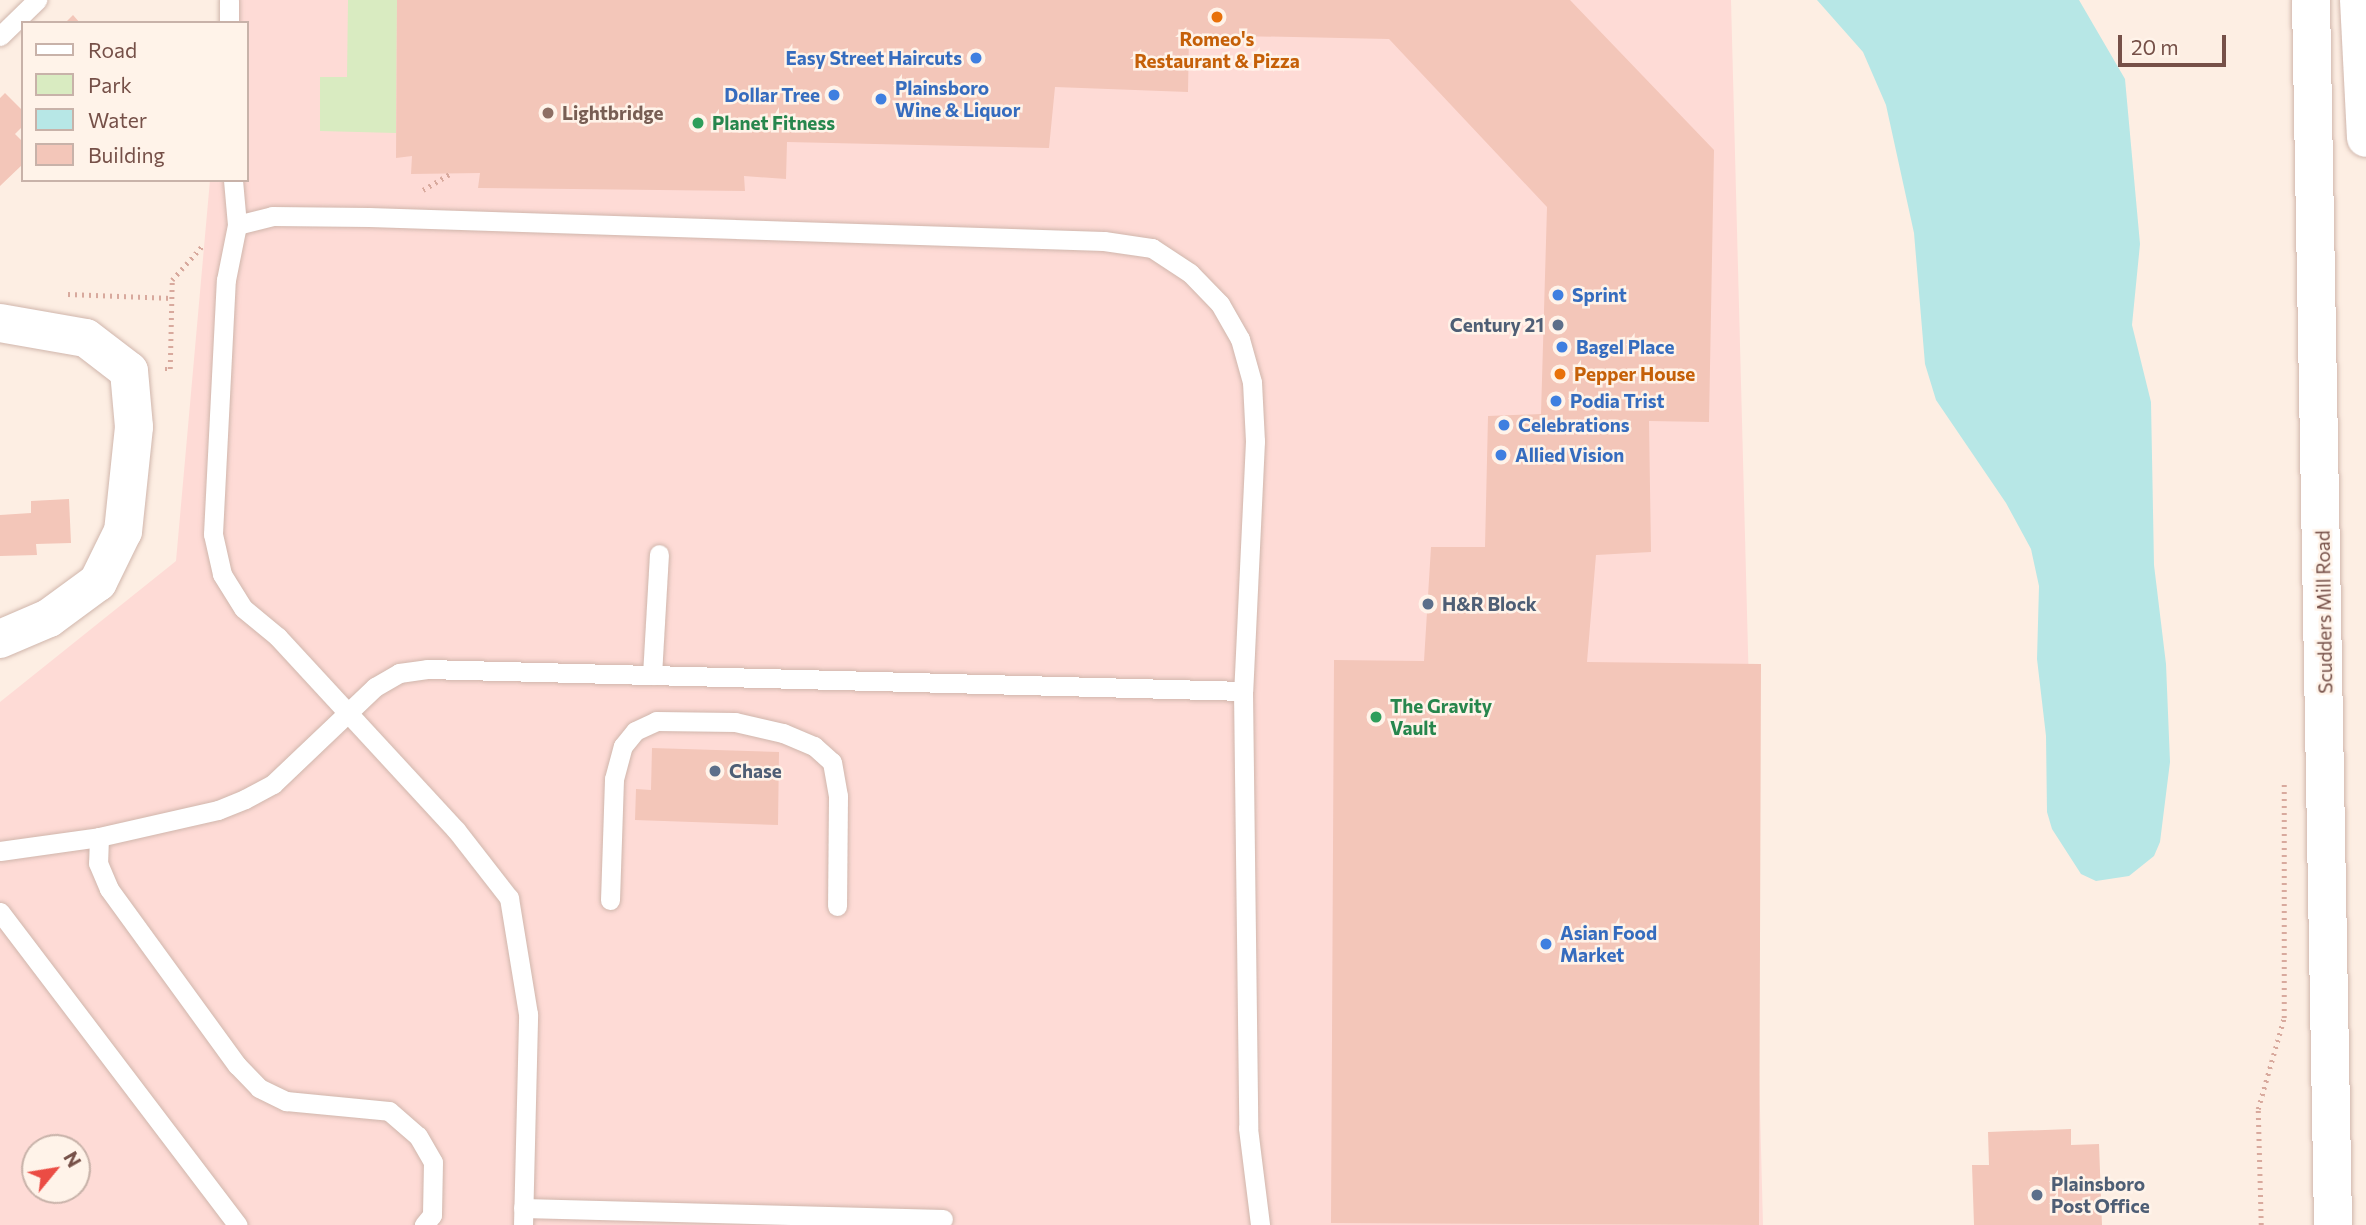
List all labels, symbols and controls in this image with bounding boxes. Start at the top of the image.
marker: Romeo's Restaurant & Pizza [1209,9,1225,25]
legend [21,21,248,182]
scale bar [2121,21,2230,65]
place label: Romeo's Restaurant & Pizza [1134,28,1300,72]
text: 20 m [2131,34,2179,59]
text: Road [88,37,137,62]
place label: Easy Street Haircuts [785,47,962,69]
marker: Easy Street Haircuts [968,50,984,66]
text: Park [88,72,132,97]
place label: Plainsboro Wine & Liquor [895,77,1020,121]
place label: Dollar Tree [724,84,820,106]
marker: Dollar Tree [826,87,842,103]
marker: Plainsboro Wine & Liquor [873,91,889,107]
place label: Lightbridge [562,102,664,124]
marker: Lightbridge [540,105,556,121]
text: Water [88,107,147,132]
place label: Planet Fitness [712,112,835,134]
marker: Planet Fitness [690,115,706,131]
text: Building [88,142,165,167]
place label: Sprint [1572,284,1627,306]
marker: Sprint [1550,287,1566,303]
place label: Century 21 [1450,314,1544,336]
marker: Century 21 [1550,317,1566,333]
place label: Bagel Place [1576,336,1674,358]
marker: Bagel Place [1554,339,1570,355]
place label: Pepper House [1574,363,1695,385]
marker: Pepper House [1552,366,1568,382]
place label: Podia Trist [1570,390,1664,412]
marker: Podia Trist [1548,393,1564,409]
place label: Celebrations [1518,414,1630,436]
marker: Celebrations [1496,417,1512,433]
place label: Allied Vision [1515,444,1624,466]
marker: Allied Vision [1493,447,1509,463]
street label: Scudders Mill Road [2311,530,2337,694]
place label: H&R Block [1442,593,1537,615]
marker: H&R Block [1420,596,1436,612]
place label: The Gravity Vault [1390,695,1492,739]
marker: The Gravity Vault [1368,709,1384,725]
place label: Chase [729,760,782,782]
marker: Chase [707,763,723,779]
place label: Asian Food Market [1560,922,1657,966]
marker: Asian Food Market [1538,936,1554,952]
north arrow [21,1134,91,1204]
text: N [59,1147,86,1171]
place label: Plainsboro Post Office [2051,1173,2150,1217]
marker: Plainsboro Post Office [2029,1187,2045,1203]

